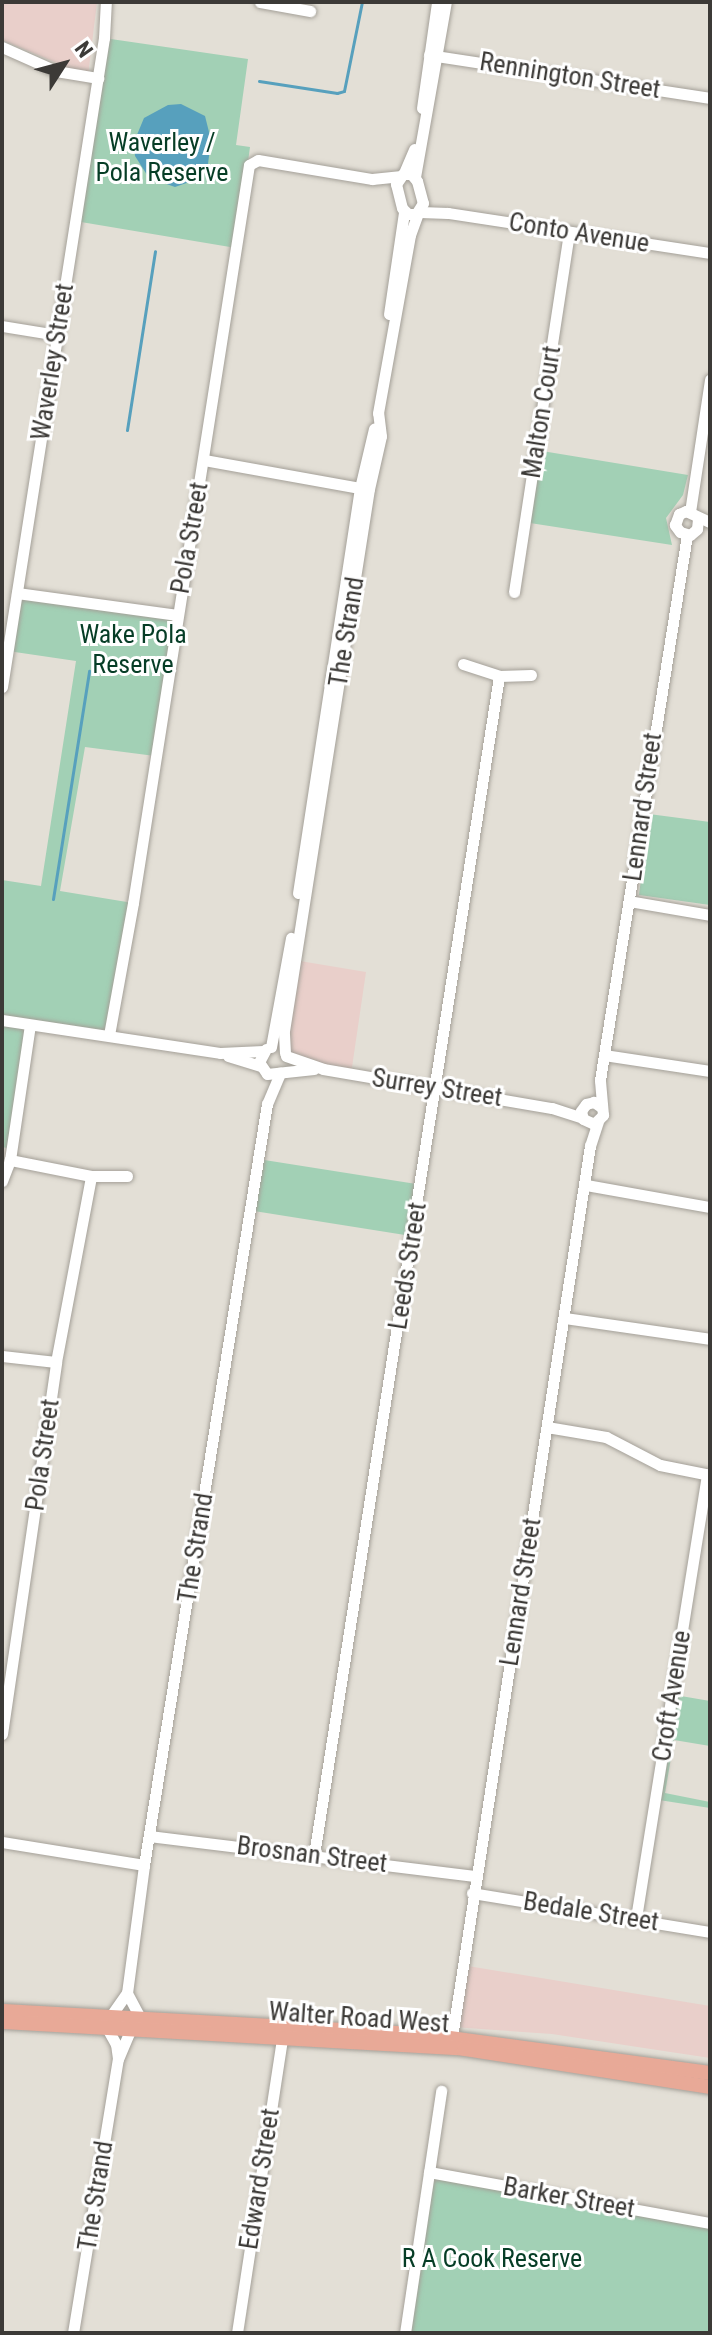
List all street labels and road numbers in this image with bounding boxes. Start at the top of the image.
street label: Rennington Street [477,46,663,106]
street label: Conto Avenue [507,207,651,259]
street label: Waverley Street [25,281,81,443]
street label: Malton Court [516,344,568,480]
street label: Pola Street [165,480,215,596]
street label: The Strand [323,575,371,689]
street label: Lennard Street [617,731,669,883]
street label: Surrey Street [370,1062,504,1114]
street label: Leeds Street [383,1200,433,1332]
street label: Pola Street [20,1397,66,1513]
street label: The Strand [172,1491,220,1605]
street label: Lennard Street [494,1516,548,1668]
street label: Croft Avenue [646,1628,698,1764]
street label: Brosnan Street [235,1830,389,1880]
street label: Bedale Street [521,1886,661,1938]
street label: Walter Road West [268,1996,450,2040]
street label: Edward Street [233,2106,287,2252]
street label: The Strand [72,2139,120,2253]
street label: Barker Street [501,2171,637,2225]

